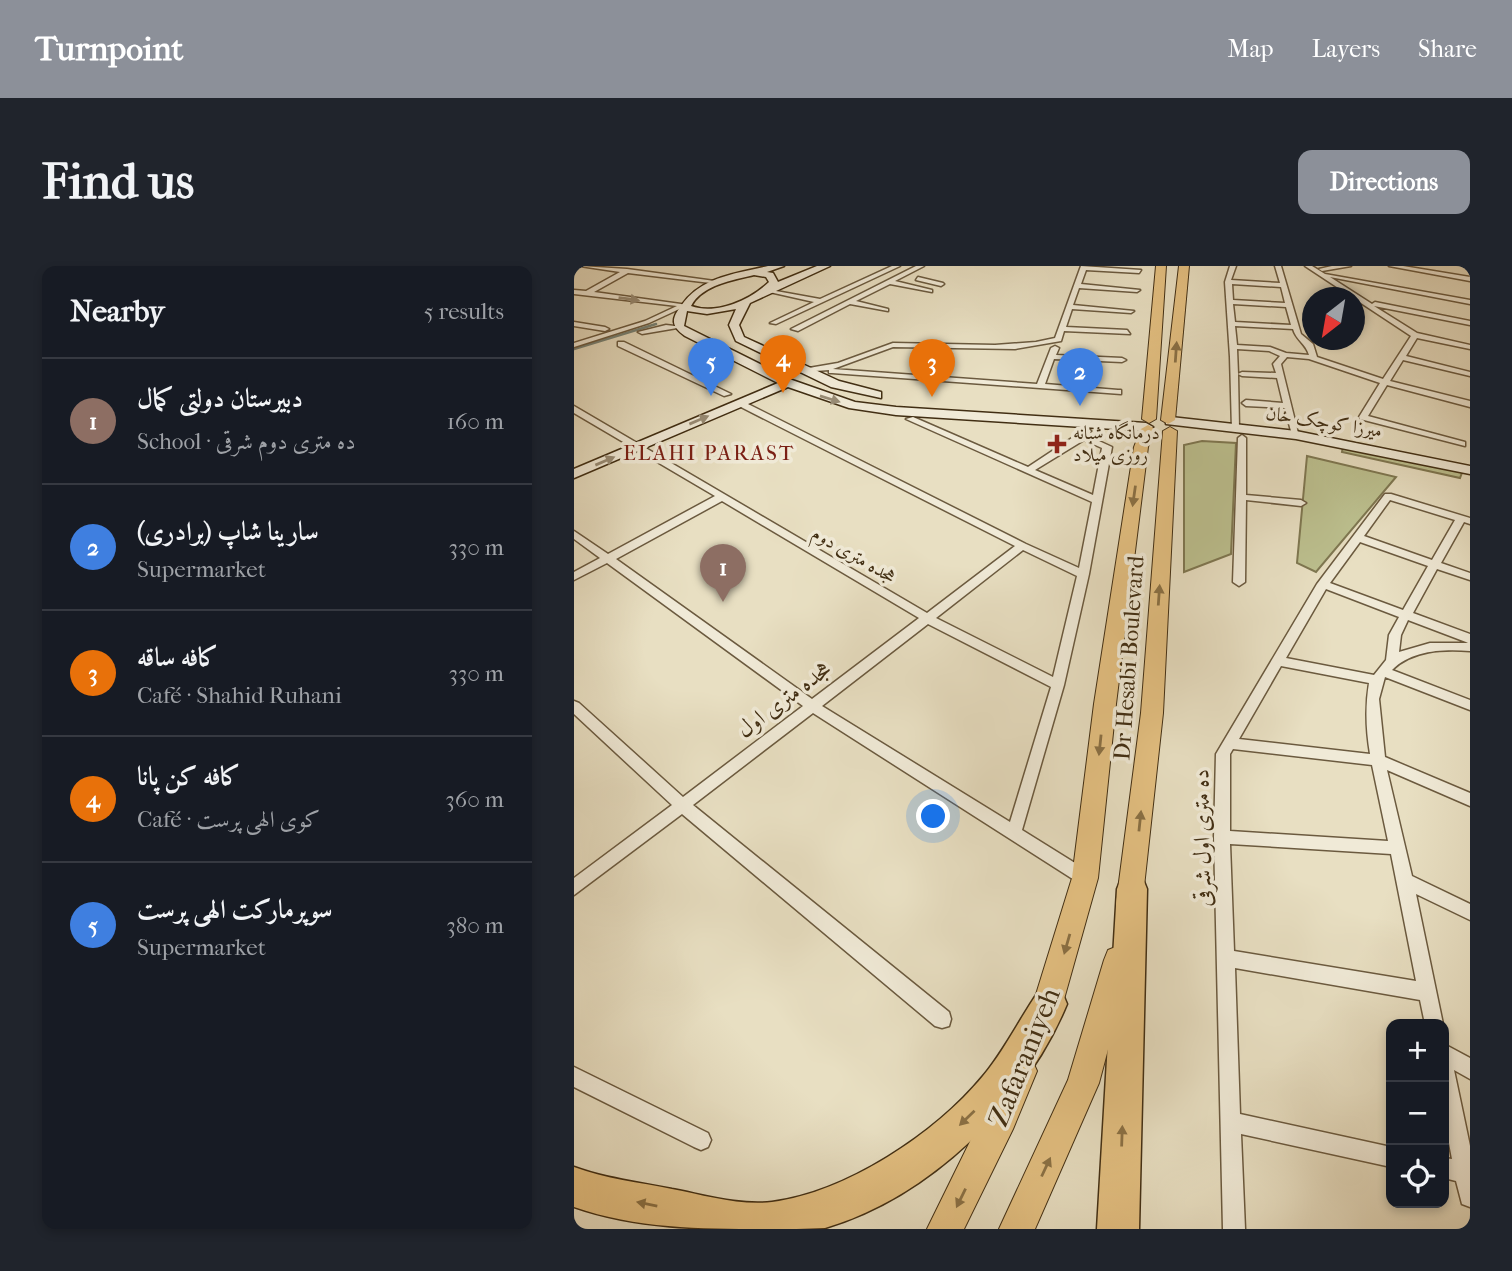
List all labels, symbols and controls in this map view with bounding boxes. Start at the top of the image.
text: Turnpoint [35,30,183,69]
text: Map [1228,35,1274,63]
text: Layers [1312,35,1380,63]
text: Share [1418,35,1477,63]
button: Directions [1298,150,1470,214]
text: Find us [42,153,194,211]
north arrow [1302,287,1365,350]
text: Nearby [70,294,165,329]
one-way arrow [618,294,640,305]
text: 5 results [424,298,504,325]
pin: 4 [760,335,806,393]
pin: 5 [688,338,734,396]
pin: 3 [909,339,955,397]
one-way arrow [1171,341,1182,363]
pin: 2 [1057,348,1103,406]
text: دبیرستان دولتی کمال [137,383,303,414]
one-way arrow [820,394,841,404]
street label: میرزا کوچک خان [1264,402,1384,443]
text: 1 [89,408,97,435]
text: 160 m [447,408,504,435]
one-way arrow [689,415,710,426]
place label: درمانگاه شبانه روزی میلاد [1073,420,1160,466]
text: School · ده متری دوم شرقی [137,428,356,455]
marker: درمانگاه شبانه روزی میلاد [1047,434,1067,454]
district label: ELAHI PARAST [623,441,795,465]
one-way arrow [595,455,616,466]
one-way arrow [1129,485,1140,507]
text: سارینا شاپ (برادری) [137,516,319,547]
street label: هجده متری دوم [806,522,900,592]
text: 2 [87,534,99,561]
text: 330 m [448,534,504,561]
pin: 1 [700,544,746,602]
street label: Dr Hesabi Boulevard [1108,554,1150,761]
text: Supermarket [137,556,266,583]
one-way arrow [1154,583,1165,605]
text: کافه ساقه [137,642,218,673]
street label: هجده متری اول [731,655,837,743]
text: 3 [88,660,98,687]
text: 330 m [448,660,504,687]
text: Café · Shahid Ruhani [137,682,342,709]
one-way arrow [1094,734,1105,756]
text: کافه کن پانا [137,761,241,792]
street label: ده متری اول شرقی [1187,769,1219,907]
text: 4 [86,786,100,813]
text: 360 m [445,786,504,813]
your location [916,799,950,833]
text: Café · کوی الهی پرست [137,806,320,833]
one-way arrow [1134,810,1145,832]
text: سوپرمارکت الهی پرست [137,894,333,925]
text: 5 [88,912,98,939]
text: 380 m [446,912,504,939]
text: Supermarket [137,934,266,961]
one-way arrow [1062,934,1072,955]
street label: Zafaraniyeh [981,983,1067,1131]
map controls [1386,1019,1449,1208]
button: + [1386,1019,1449,1082]
button: − [1386,1082,1449,1145]
one-way arrow [959,1109,976,1125]
one-way arrow [1117,1125,1128,1147]
button: locate [1386,1145,1449,1208]
one-way arrow [1040,1157,1052,1177]
one-way arrow [955,1188,967,1208]
one-way arrow [636,1198,658,1209]

